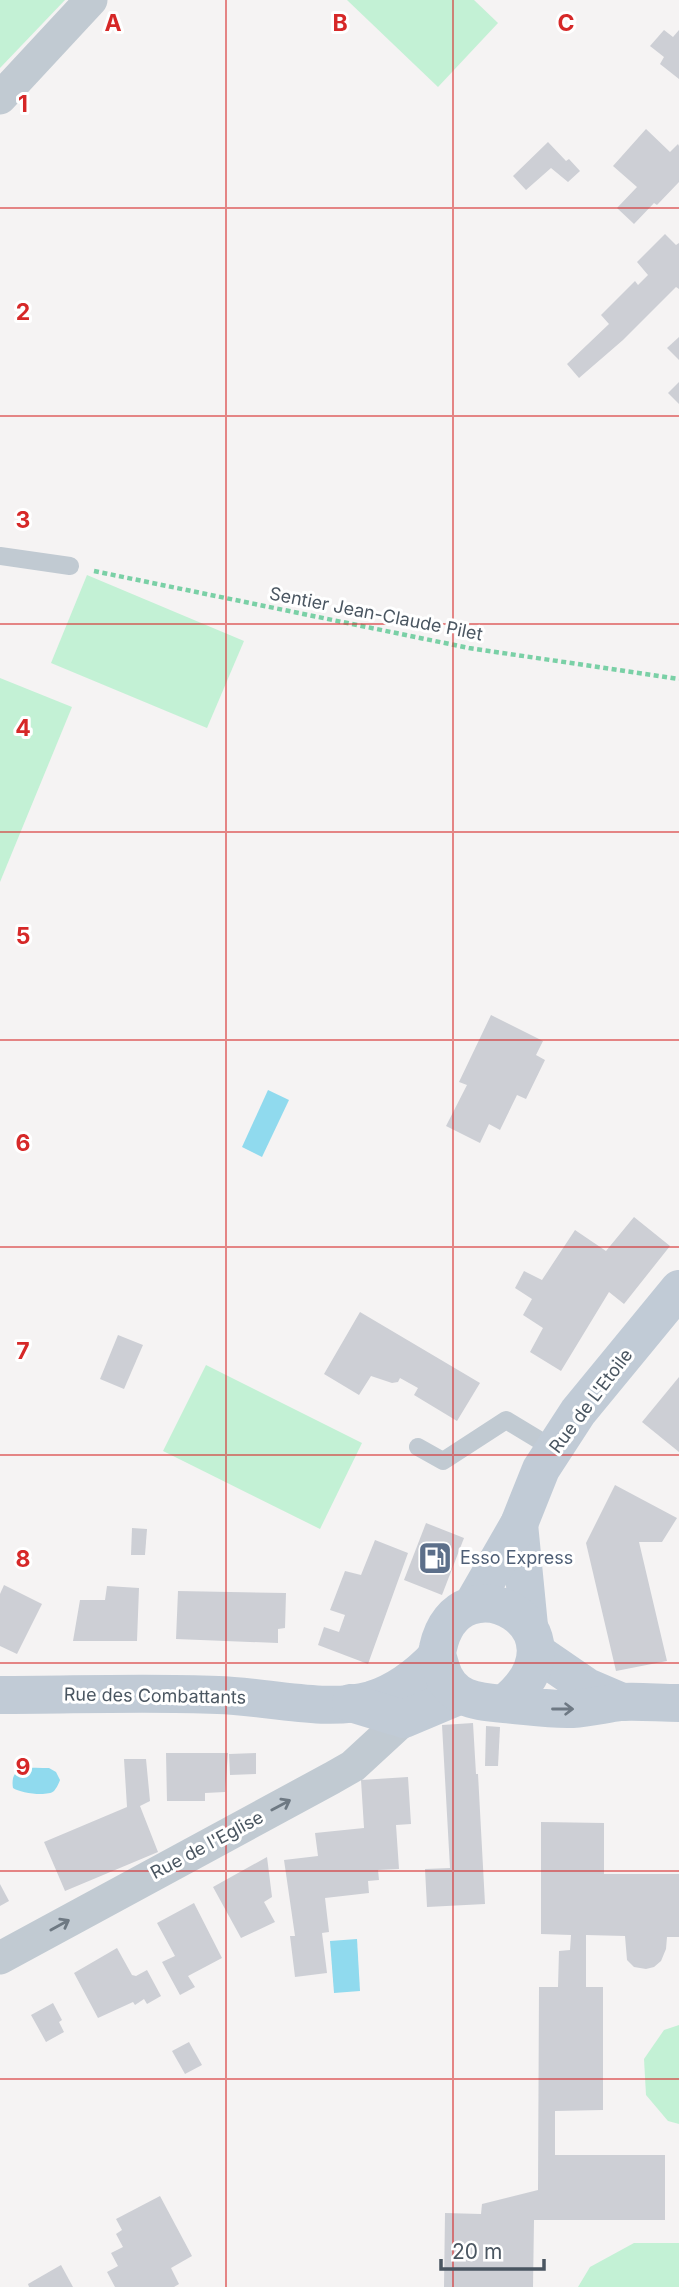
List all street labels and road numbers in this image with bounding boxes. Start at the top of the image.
street label: Sentier Jean-Claude Pilet [268,583,485,645]
street label: Rue de L'Etoile [545,1345,637,1457]
street label: Rue des Combattants [64,1683,246,1708]
street label: Rue de l'Eglise [147,1806,267,1883]

